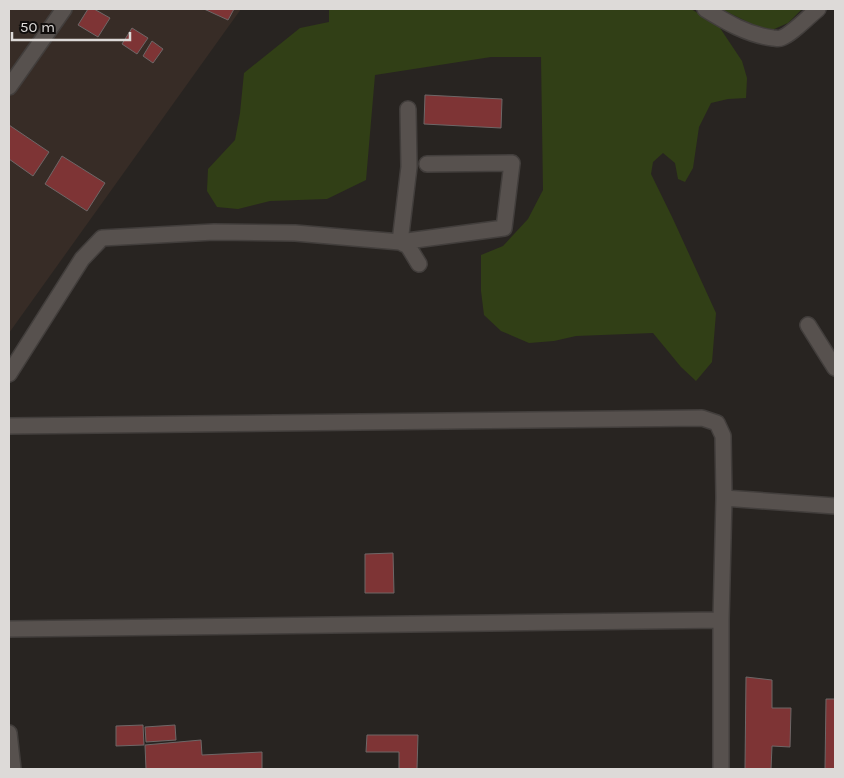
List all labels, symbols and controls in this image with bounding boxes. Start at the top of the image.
scale bar [12,10,130,42]
text: 50 m [20,18,55,36]

